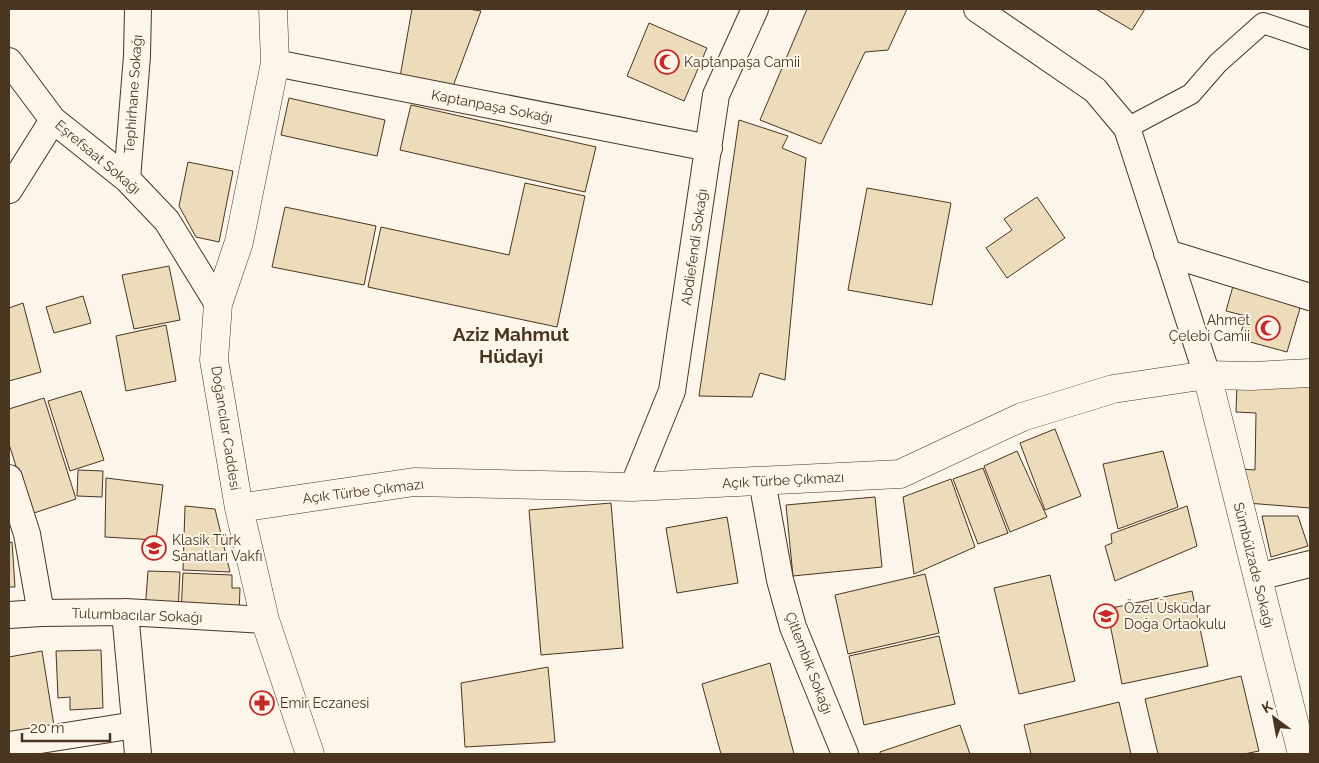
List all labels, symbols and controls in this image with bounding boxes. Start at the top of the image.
street label: Tephirhane Sokağı [121,34,145,154]
mosque icon: Kaptanpaşa Camii [654,49,680,75]
place label: Kaptanpaşa Camii [684,54,800,70]
street label: Kaptanpaşa Sokağı [430,86,554,126]
street label: Eşrefsaat Sokağı [52,117,144,197]
street label: Abdiefendi Sokağı [678,188,710,306]
place label: Ahmet Çelebi Camii [1169,312,1250,344]
mosque icon: Ahmet Çelebi Camii [1255,315,1281,341]
district label: Aziz Mahmut Hüdayi [453,323,570,367]
street label: Doğancılar Caddesi [208,365,244,491]
street label: Açık Türbe Çıkmazı [722,469,844,491]
street label: Açık Türbe Çıkmazı [301,476,425,506]
street label: Sümbülzade Sokağı [1231,500,1277,630]
place label: Klasik Türk Sanatları Vakfı [172,532,263,564]
school or university icon: Klasik Türk Sanatları Vakfı [141,535,167,561]
place label: Özel Üsküdar Doğa Ortaokulu [1124,598,1226,632]
school or university icon: Özel Üsküdar Doğa Ortaokulu [1093,603,1119,629]
street label: Tulumbacılar Sokağı [71,605,203,625]
street label: Çitlembik Sokağı [782,609,836,717]
pharmacy icon: Emir Eczanesi [249,690,275,716]
north arrow [1249,693,1299,743]
place label: Emir Eczanesi [280,695,369,711]
text: K [1259,697,1276,716]
scale bar [22,710,110,742]
text: 20 m [30,719,65,737]

